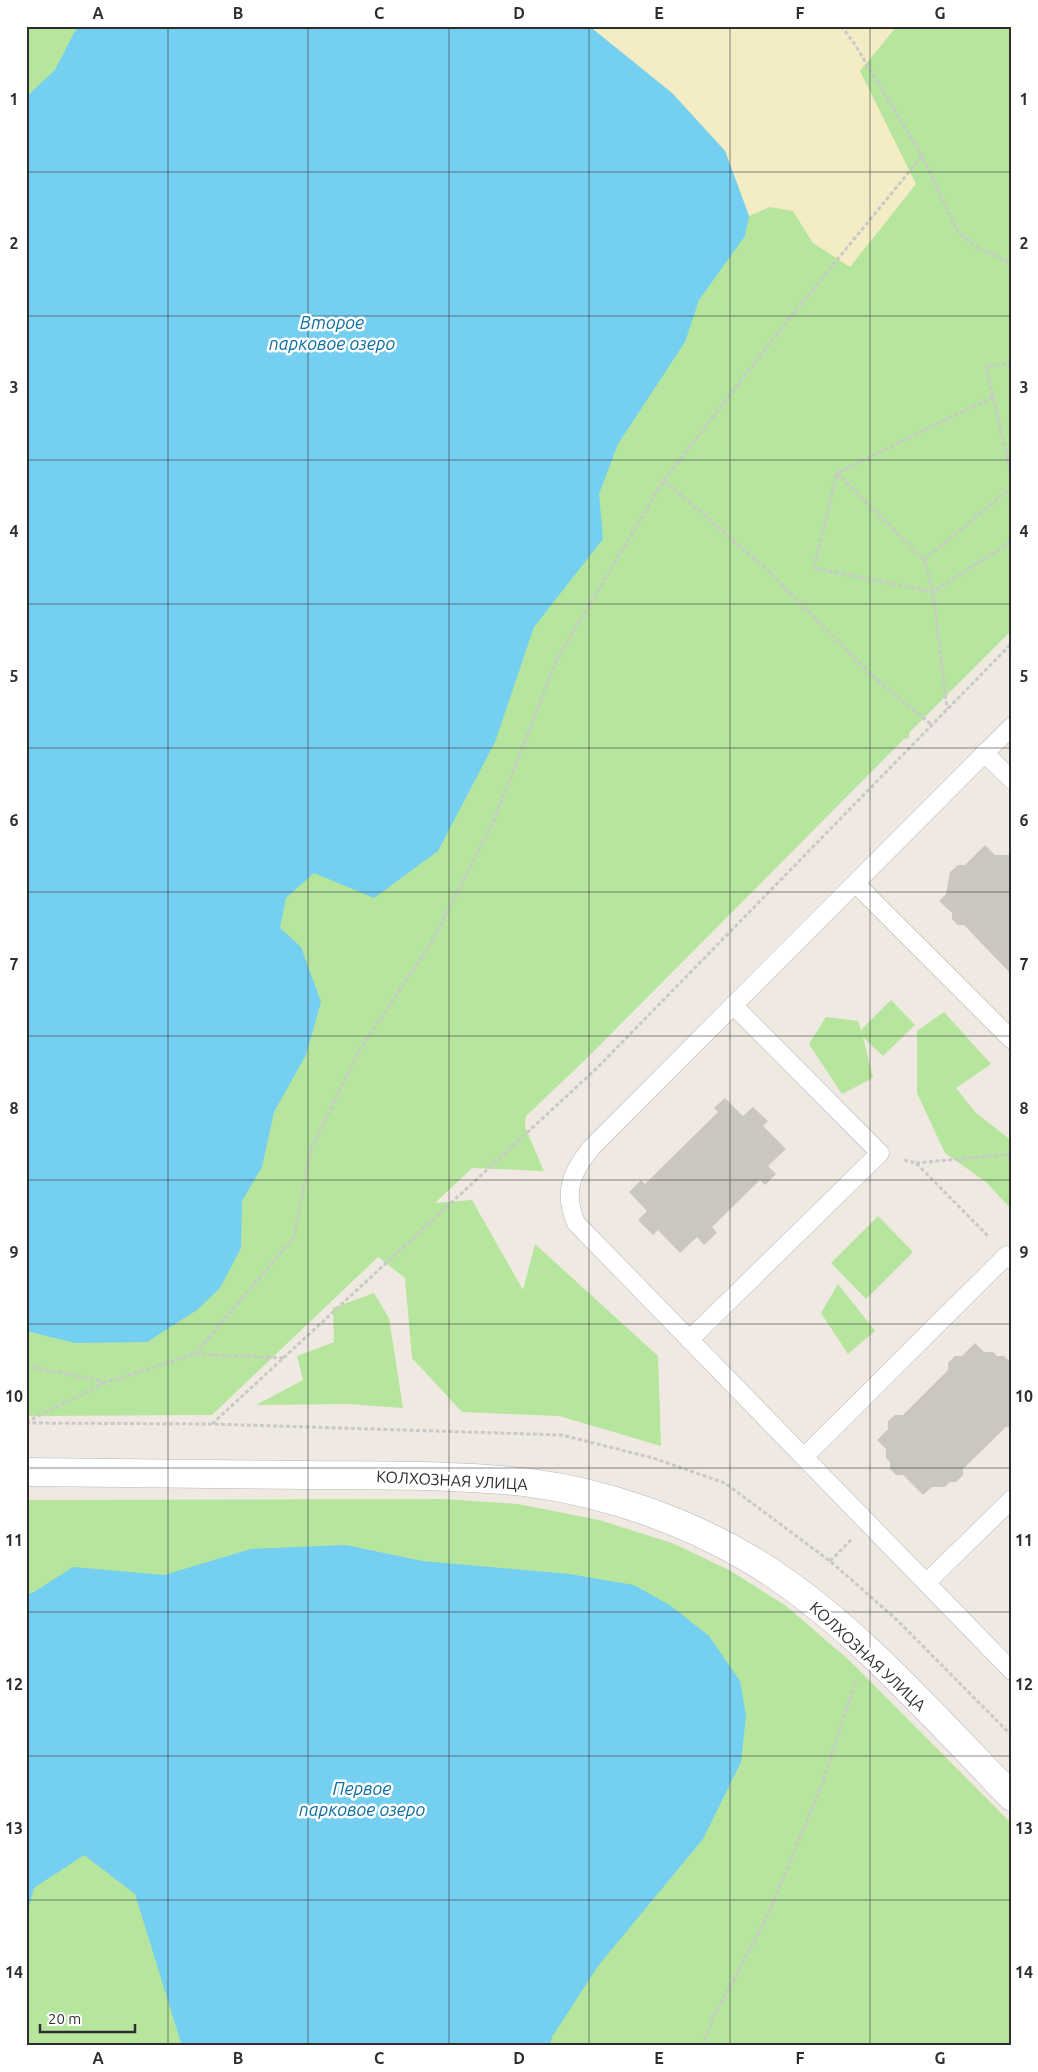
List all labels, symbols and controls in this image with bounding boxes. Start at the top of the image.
text: A [92,4,104,22]
text: B [233,4,243,22]
text: C [374,4,384,22]
text: D [513,4,525,22]
text: E [654,4,664,22]
text: F [796,4,805,22]
text: G [934,4,946,22]
text: 1 [9,90,19,108]
text: 1 [1019,90,1029,108]
text: 2 [9,234,19,252]
text: 2 [1019,234,1029,252]
water label: Второе парковое озеро [269,312,395,353]
text: 3 [9,378,19,396]
text: 3 [1019,378,1029,396]
text: 4 [9,522,19,540]
text: 4 [1019,522,1029,540]
text: 5 [9,667,19,685]
text: 5 [1019,667,1029,685]
text: 6 [9,811,19,829]
text: 6 [1019,811,1029,829]
text: 7 [9,955,19,973]
text: 7 [1019,955,1029,973]
text: 8 [9,1099,19,1117]
text: 8 [1019,1099,1029,1117]
text: 9 [9,1243,19,1261]
text: 9 [1019,1243,1029,1261]
text: 10 [5,1387,23,1405]
text: 10 [1015,1387,1033,1405]
street label: КОЛХОЗНАЯ УЛИЦА [376,1467,529,1493]
text: 11 [5,1531,23,1549]
text: 11 [1015,1531,1033,1549]
street label: КОЛХОЗНАЯ УЛИЦА [806,1598,930,1715]
text: 12 [5,1675,23,1693]
text: 12 [1015,1675,1033,1693]
water label: Первое парковое озеро [299,1778,425,1819]
text: 13 [5,1819,23,1837]
text: 13 [1015,1819,1033,1837]
text: 14 [5,1963,23,1981]
text: 14 [1015,1963,1033,1981]
scale bar [40,2002,135,2034]
text: 20 m [48,2010,81,2027]
text: A [92,2049,104,2067]
text: B [233,2049,243,2067]
text: C [374,2049,384,2067]
text: D [513,2049,525,2067]
text: E [654,2049,664,2067]
text: F [796,2049,805,2067]
text: G [934,2049,946,2067]

